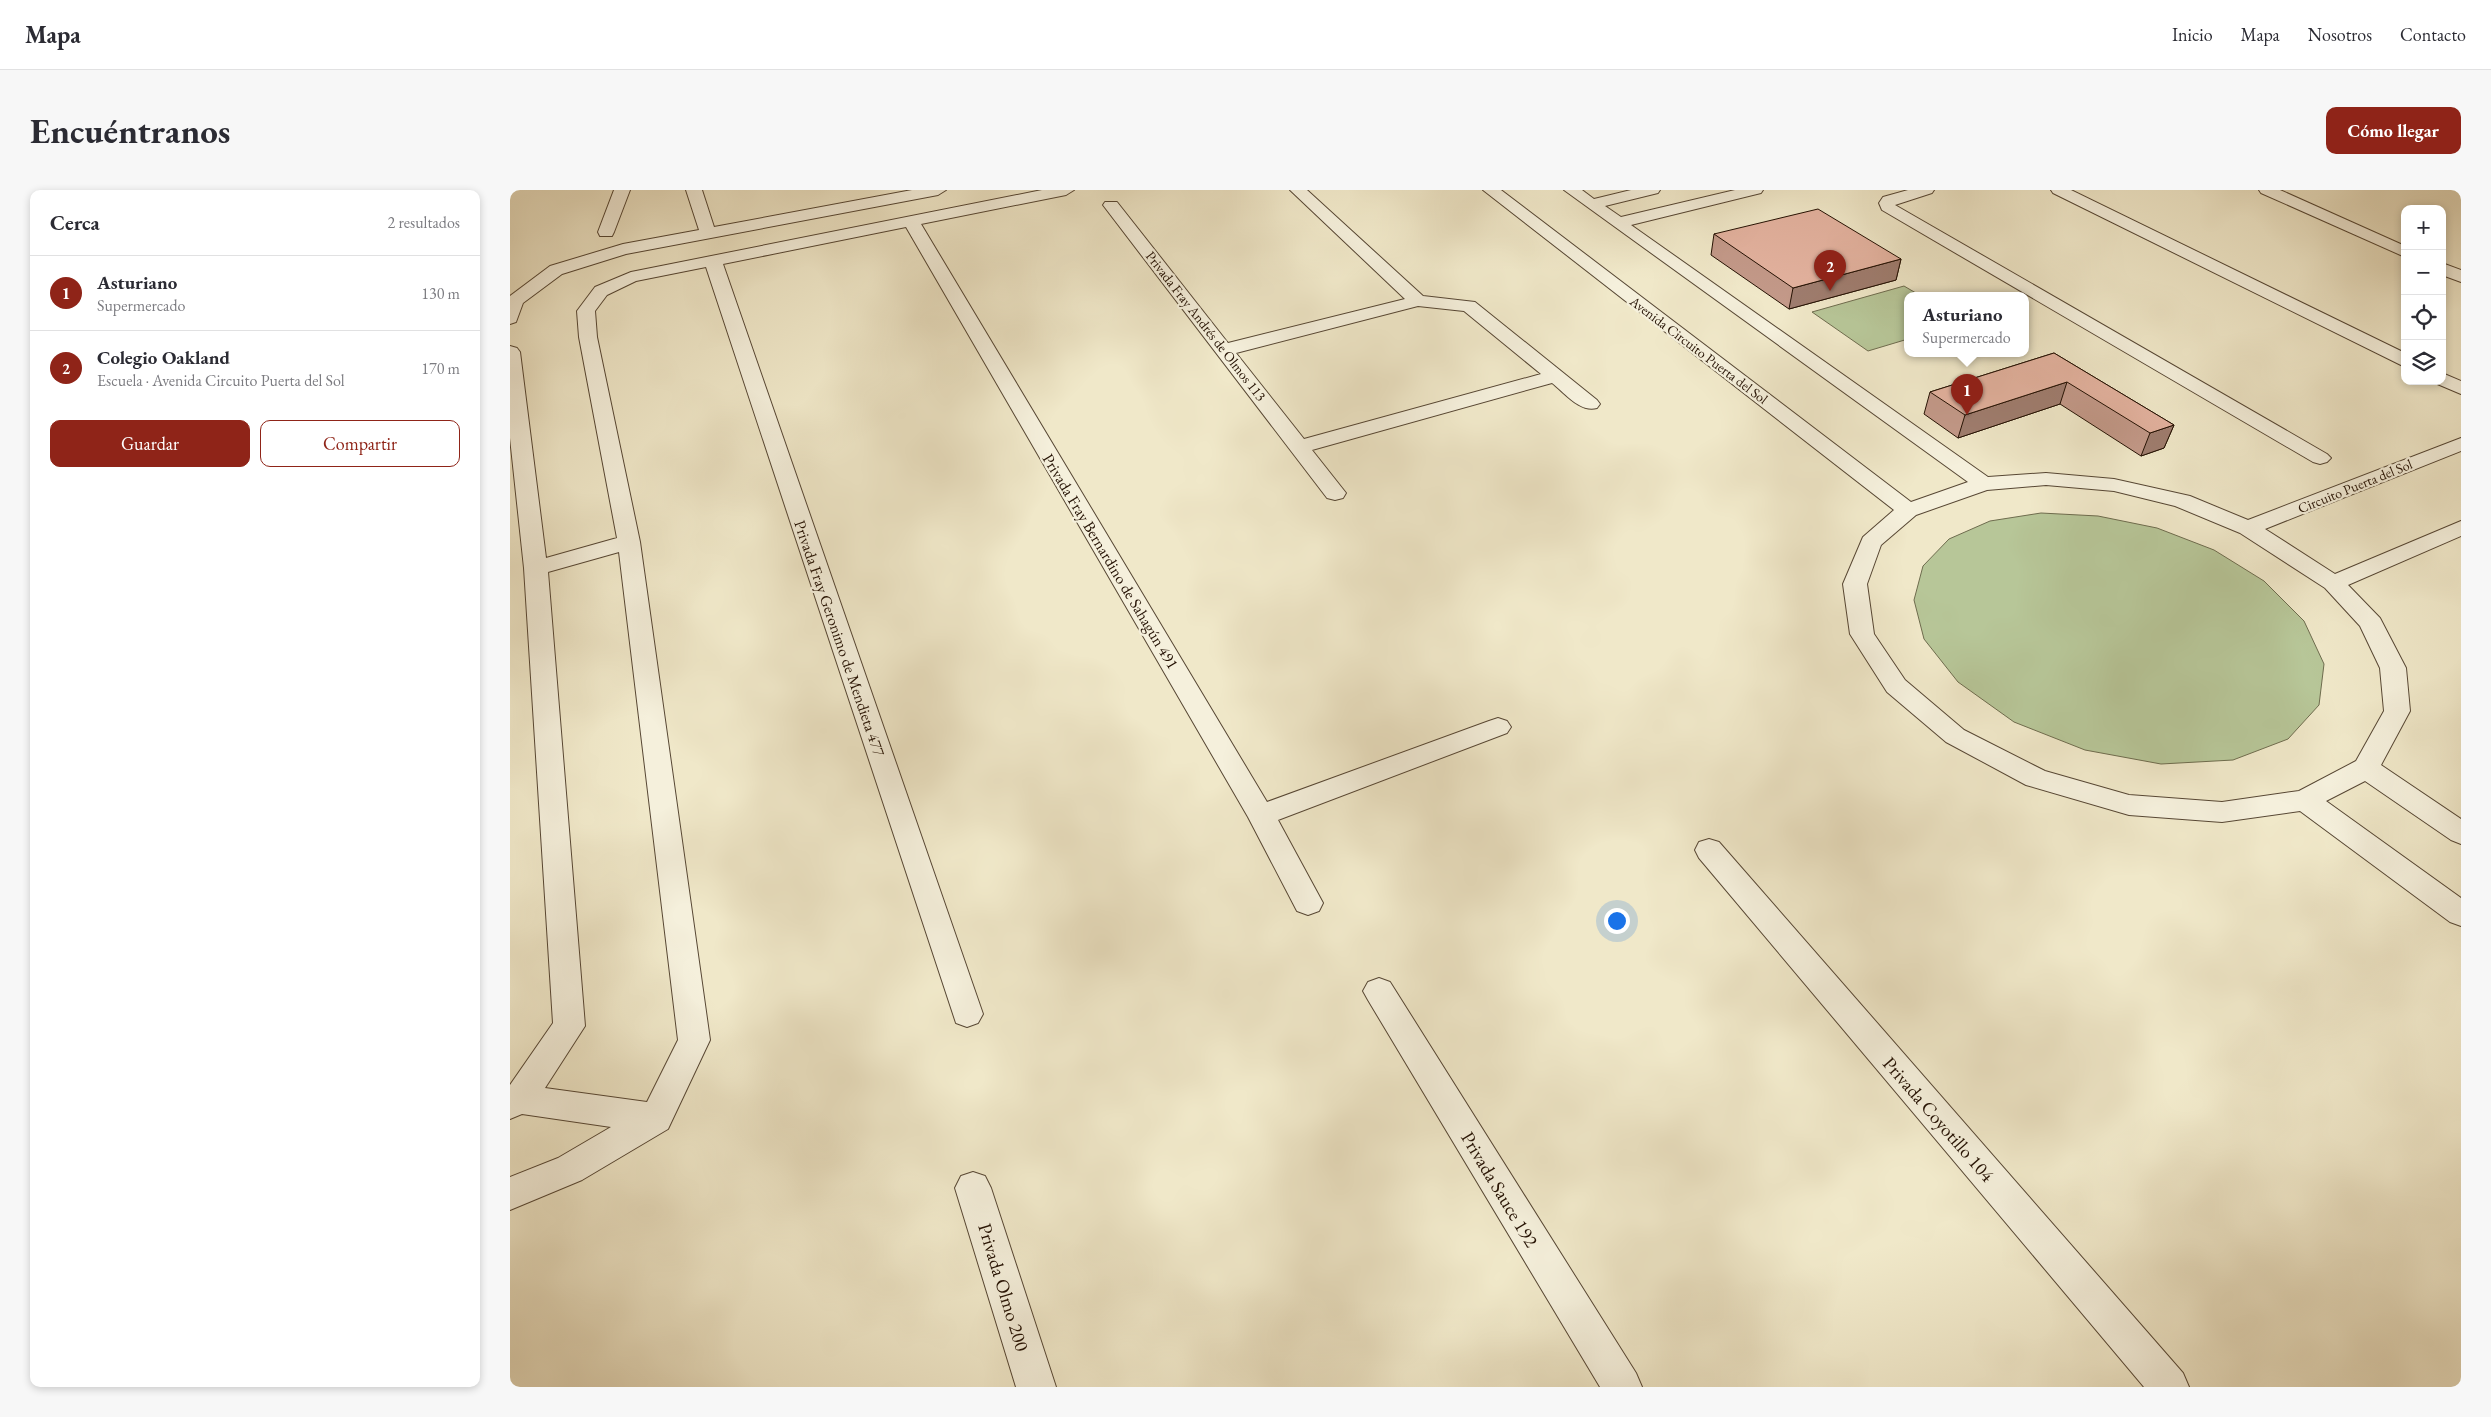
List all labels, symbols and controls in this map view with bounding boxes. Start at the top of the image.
text: Mapa [25,19,81,50]
text: Inicio [2172,23,2213,46]
text: Mapa [2241,23,2280,46]
text: Nosotros [2308,23,2372,46]
text: Contacto [2400,23,2466,46]
button: Cómo llegar [2326,107,2461,154]
text: Encuéntranos [30,108,230,153]
map controls [2401,205,2446,385]
button: + [2401,205,2446,250]
text: Cerca [50,209,100,236]
text: 2 resultados [388,212,460,233]
street label: Privada Fray Andrés de Olmos 113 [1142,247,1270,405]
pin: 2 [1814,250,1846,291]
button: − [2401,250,2446,295]
text: Asturiano [97,270,177,295]
text: 1 [62,283,70,304]
text: 130 m [421,283,460,304]
street label: Avenida Circuito Puerta del Sol [1626,292,1772,408]
popup [1904,292,2029,357]
text: Supermercado [97,295,185,316]
button: locate [2401,295,2446,340]
text: Asturiano [1922,302,2002,327]
text: Supermercado [1922,327,2011,348]
button: layers [2401,340,2446,385]
text: Colegio Oakland [97,345,230,370]
text: 2 [62,358,70,379]
text: 170 m [421,358,460,379]
text: Escuela · Avenida Circuito Puerta del Sol [97,370,344,391]
pin: 1 [1951,374,1983,415]
button: Guardar [50,420,250,467]
button: Compartir [260,420,460,467]
street label: Privada Fray Bernardino de Sahagún 491 [1038,450,1183,673]
street label: Circuito Puerta del Sol [2295,455,2416,517]
street label: Privada Fray Geronimo de Mendieta 477 [789,517,890,759]
your location [1604,908,1630,934]
street label: Privada Coyotillo 104 [1877,1051,2000,1188]
street label: Privada Sauce 192 [1455,1127,1544,1252]
street label: Privada Olmo 200 [972,1220,1035,1354]

